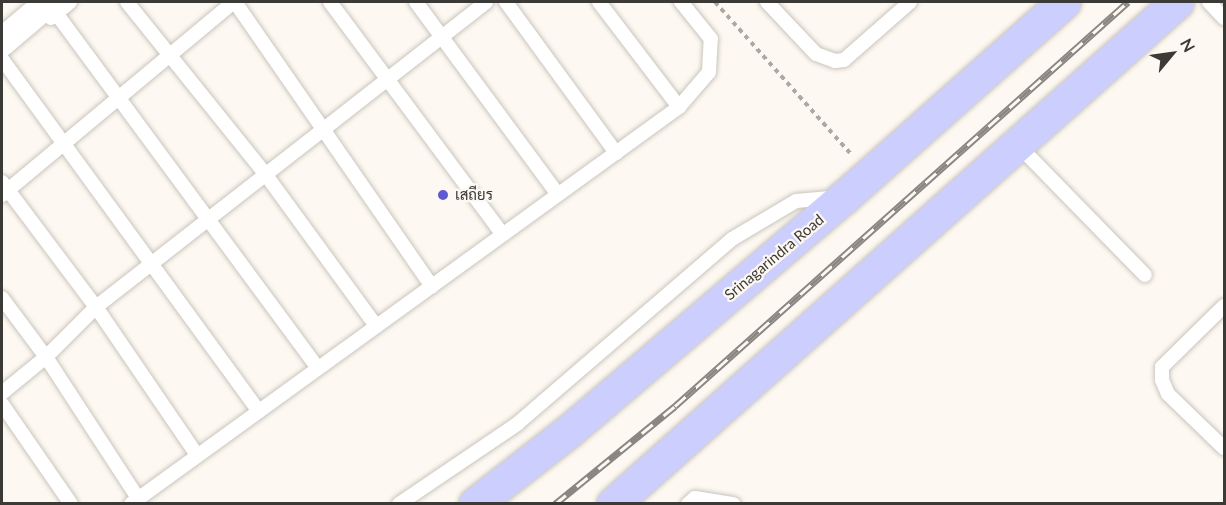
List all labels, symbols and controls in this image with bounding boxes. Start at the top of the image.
north arrow [1142,24,1202,84]
text: N [1177,35,1199,55]
place label: เสถียร [455,186,493,204]
marker: เสถียร [436,188,450,202]
street label: Srinagarindra Road [721,210,827,304]

